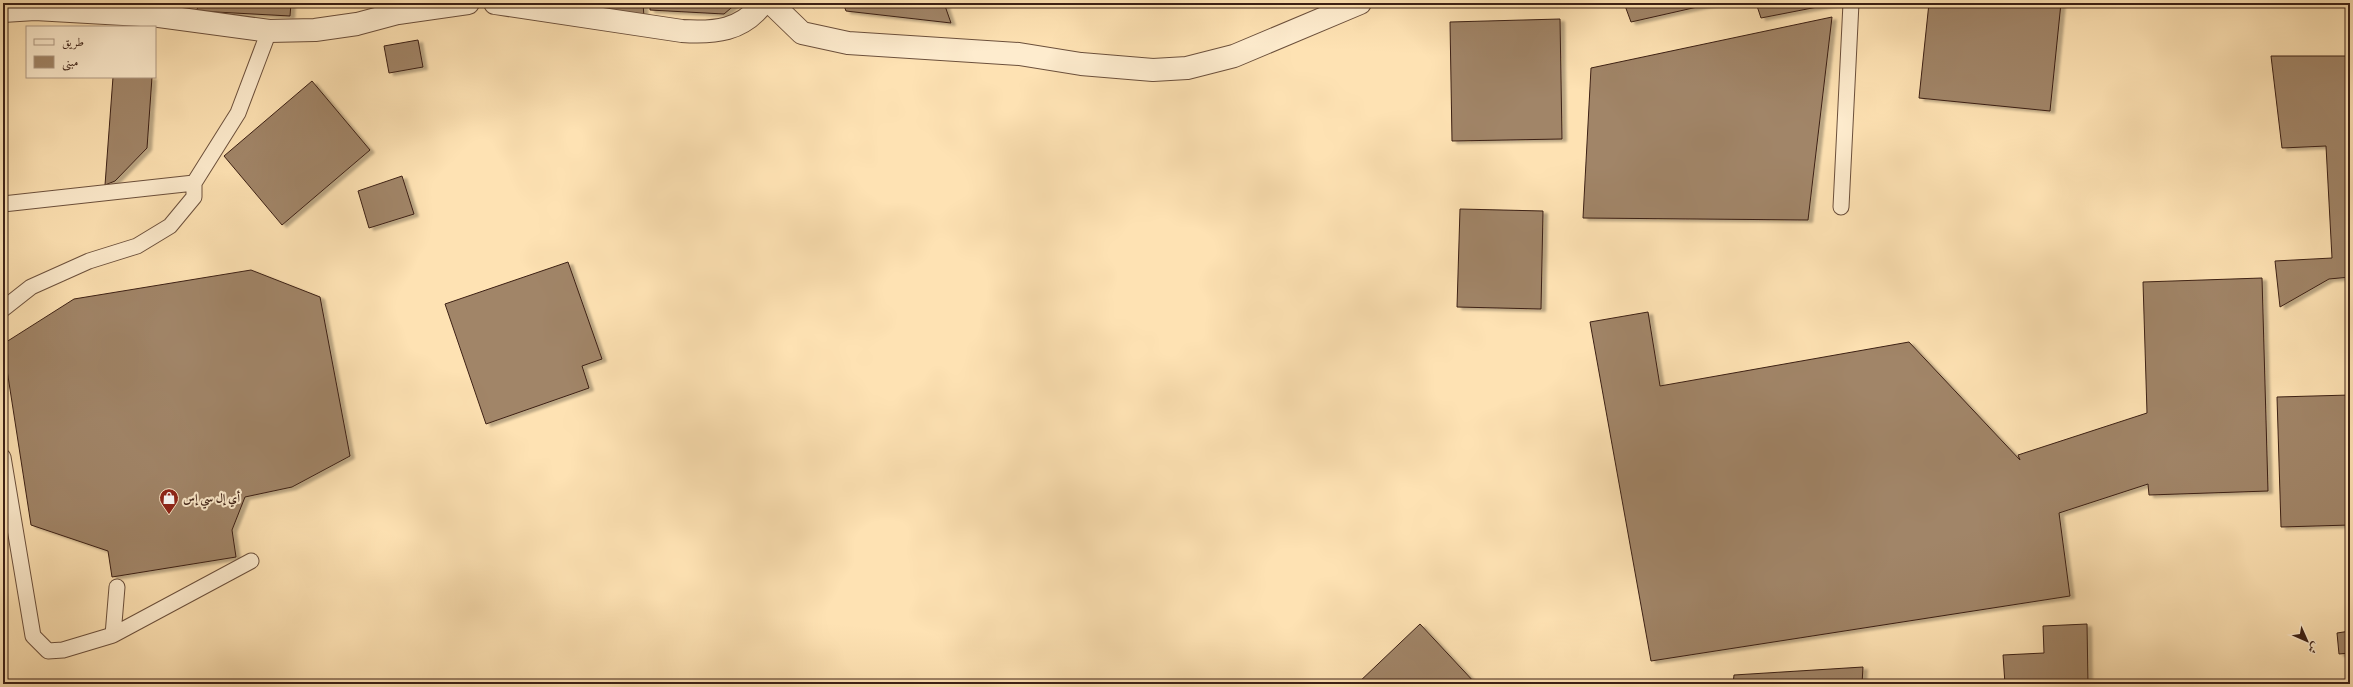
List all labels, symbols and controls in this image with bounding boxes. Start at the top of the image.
legend [26,26,156,78]
text: طريق [62,35,84,50]
text: مبنى [62,55,78,71]
shop icon: أي إل سي إس [158,487,180,515]
place label: أي إل سي إس [183,490,240,509]
north arrow [2287,621,2327,661]
text: ش [2304,639,2322,656]

